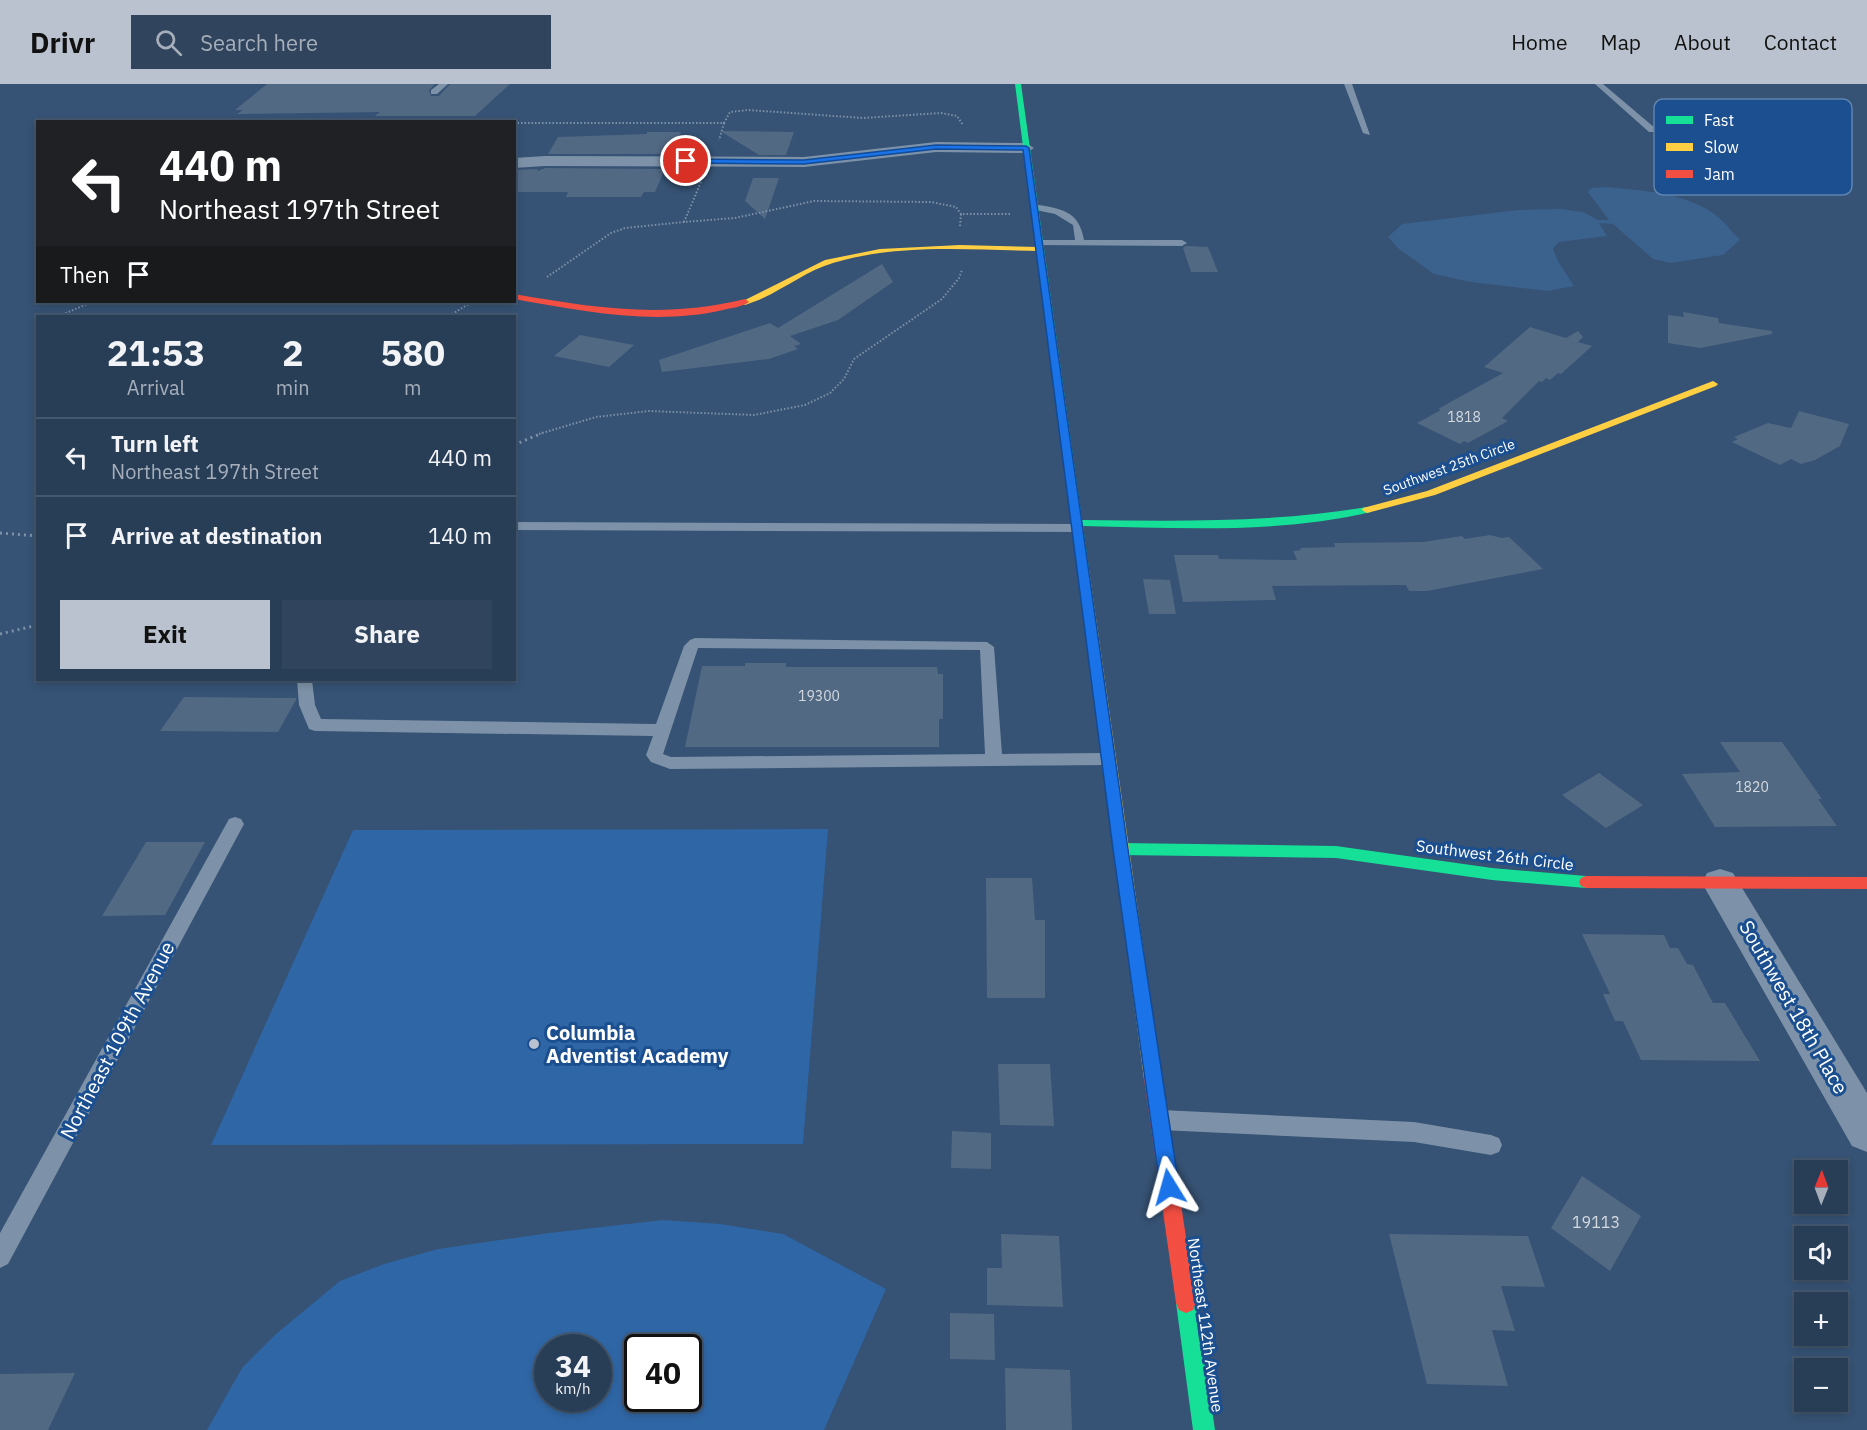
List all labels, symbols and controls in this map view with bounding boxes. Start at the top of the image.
search box [131,15,551,69]
text: Drivr [30,24,95,61]
icon: search [152,26,185,59]
text: Search here [200,28,318,57]
text: Home [1511,28,1568,56]
text: Map [1601,28,1641,56]
text: About [1674,28,1731,56]
text: Contact [1764,28,1837,56]
legend [1654,99,1852,195]
text: Fast [1704,110,1734,130]
pin [660,135,711,186]
text: Slow [1704,137,1739,157]
text: 440 m [159,138,282,193]
icon: left [60,144,138,222]
icon: arrive [669,144,702,177]
text: Jam [1704,164,1735,184]
text: Northeast 197th Street [159,191,440,226]
icon: arrive [122,258,155,291]
text: Then [60,260,110,289]
text: 21:53 [107,329,205,376]
text: 2 [282,329,304,376]
text: 580 [380,329,445,376]
text: Arrival [127,374,185,401]
text: min [276,374,310,401]
text: m [404,374,422,401]
house number: 1818 [1447,408,1481,426]
text: Turn left [111,429,199,458]
street label: Southwest 25th Circle [1381,435,1518,499]
icon: left [60,441,93,474]
text: 440 m [428,443,492,472]
text: Northeast 197th Street [111,458,319,485]
icon: arrive [60,519,93,552]
text: Arrive at destination [111,521,322,550]
text: 140 m [428,521,492,550]
button: Exit [60,600,270,669]
button: Share [282,600,492,669]
house number: 19300 [798,687,840,705]
house number: 1820 [1735,778,1769,796]
street label: Southwest 26th Circle [1415,835,1575,875]
street label: Southwest 18th Place [1733,915,1855,1099]
street label: Northeast 109th Avenue [53,937,181,1143]
place label: Columbia Adventist Academy [546,1019,729,1069]
marker: Columbia Adventist Academy [527,1037,541,1051]
position arrow [1137,1155,1201,1219]
north arrow [1794,1160,1848,1214]
map controls [1794,1160,1848,1412]
house number: 19113 [1572,1212,1620,1232]
button: sound [1794,1226,1848,1280]
street label: Northeast 112th Avenue [1184,1236,1228,1414]
button: + [1794,1292,1848,1346]
speed limit sign: 40 [624,1334,702,1412]
text: 34 [555,1346,591,1385]
button: − [1794,1358,1848,1412]
text: km/h [555,1379,591,1398]

